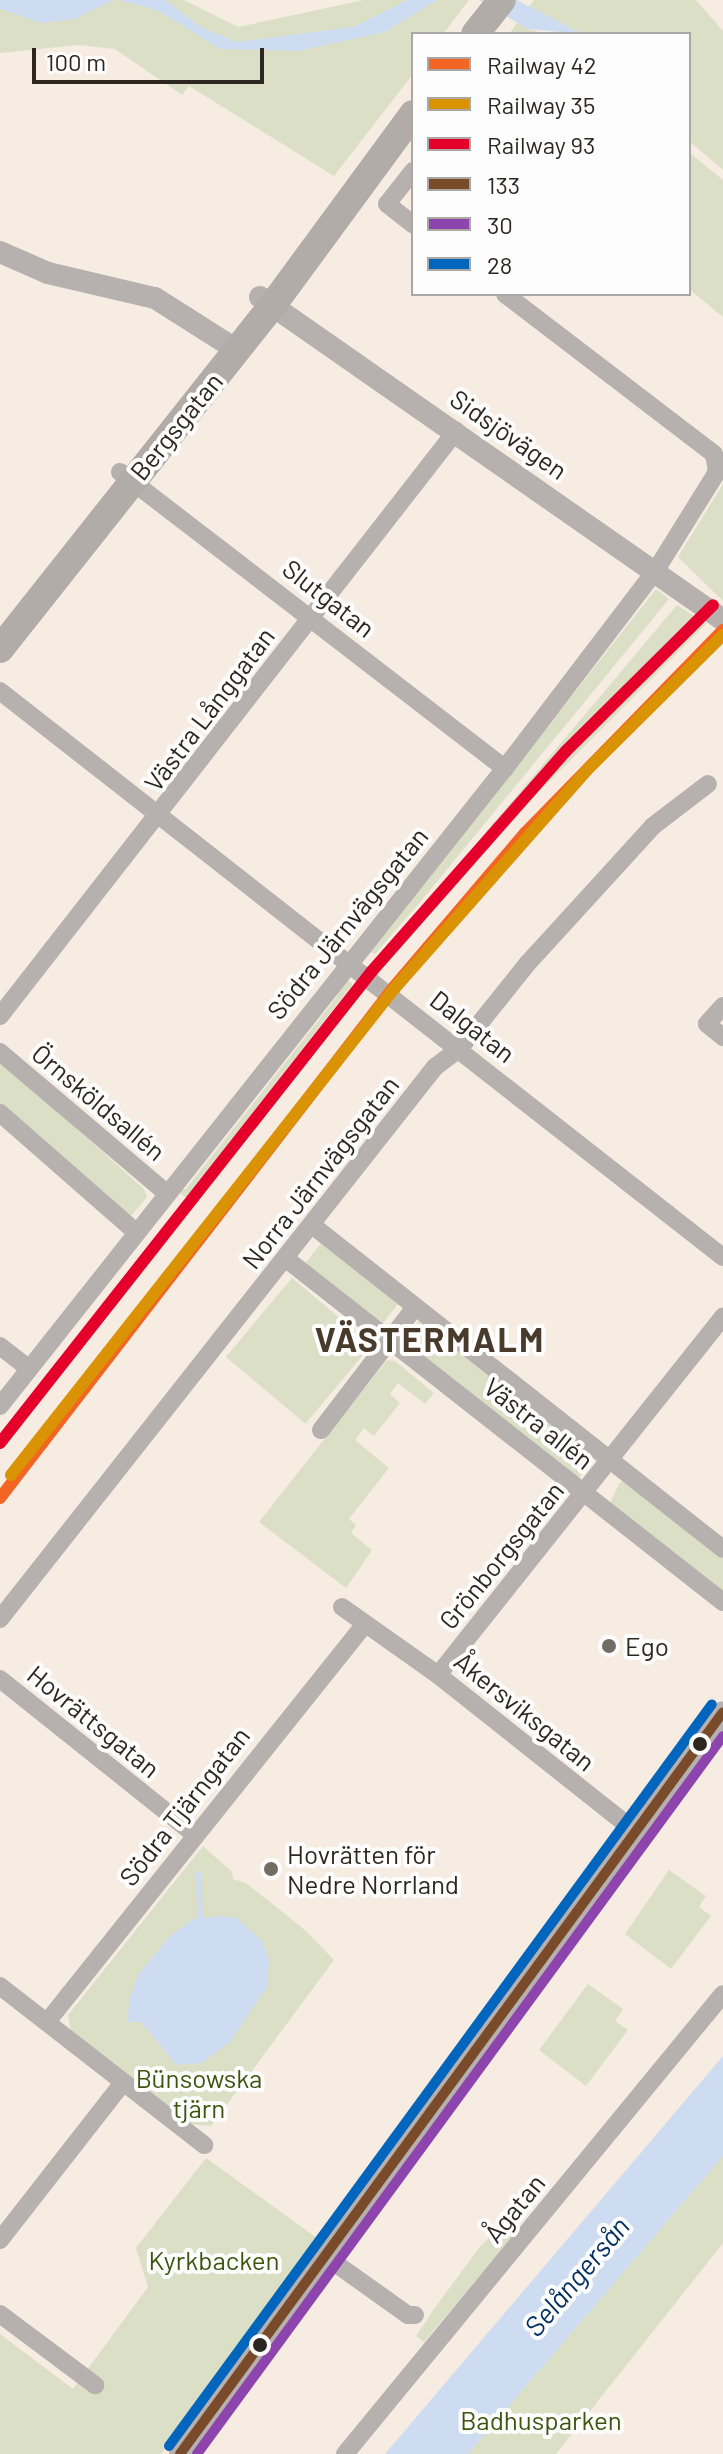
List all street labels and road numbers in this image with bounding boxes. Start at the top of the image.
street label: Bergsgatan [123,366,229,486]
street label: Sidsjövägen [445,382,573,486]
street label: Slutgatan [277,552,381,644]
street label: Västra Långgatan [137,621,281,797]
street label: Södra Järnvägsgatan [260,821,434,1025]
street label: Dalgatan [424,983,522,1069]
street label: Örnsköldsallén [26,1037,172,1167]
street label: Norra Järnvägsgatan [235,1069,405,1275]
street label: Västra allén [478,1371,600,1475]
street label: Grönborgsgatan [432,1475,570,1635]
street label: Åkersviksgatan [449,1645,601,1777]
street label: Hovrättsgatan [22,1658,166,1784]
street label: Södra Tjärngatan [112,1720,256,1892]
street label: Ågatan [477,2167,551,2249]

